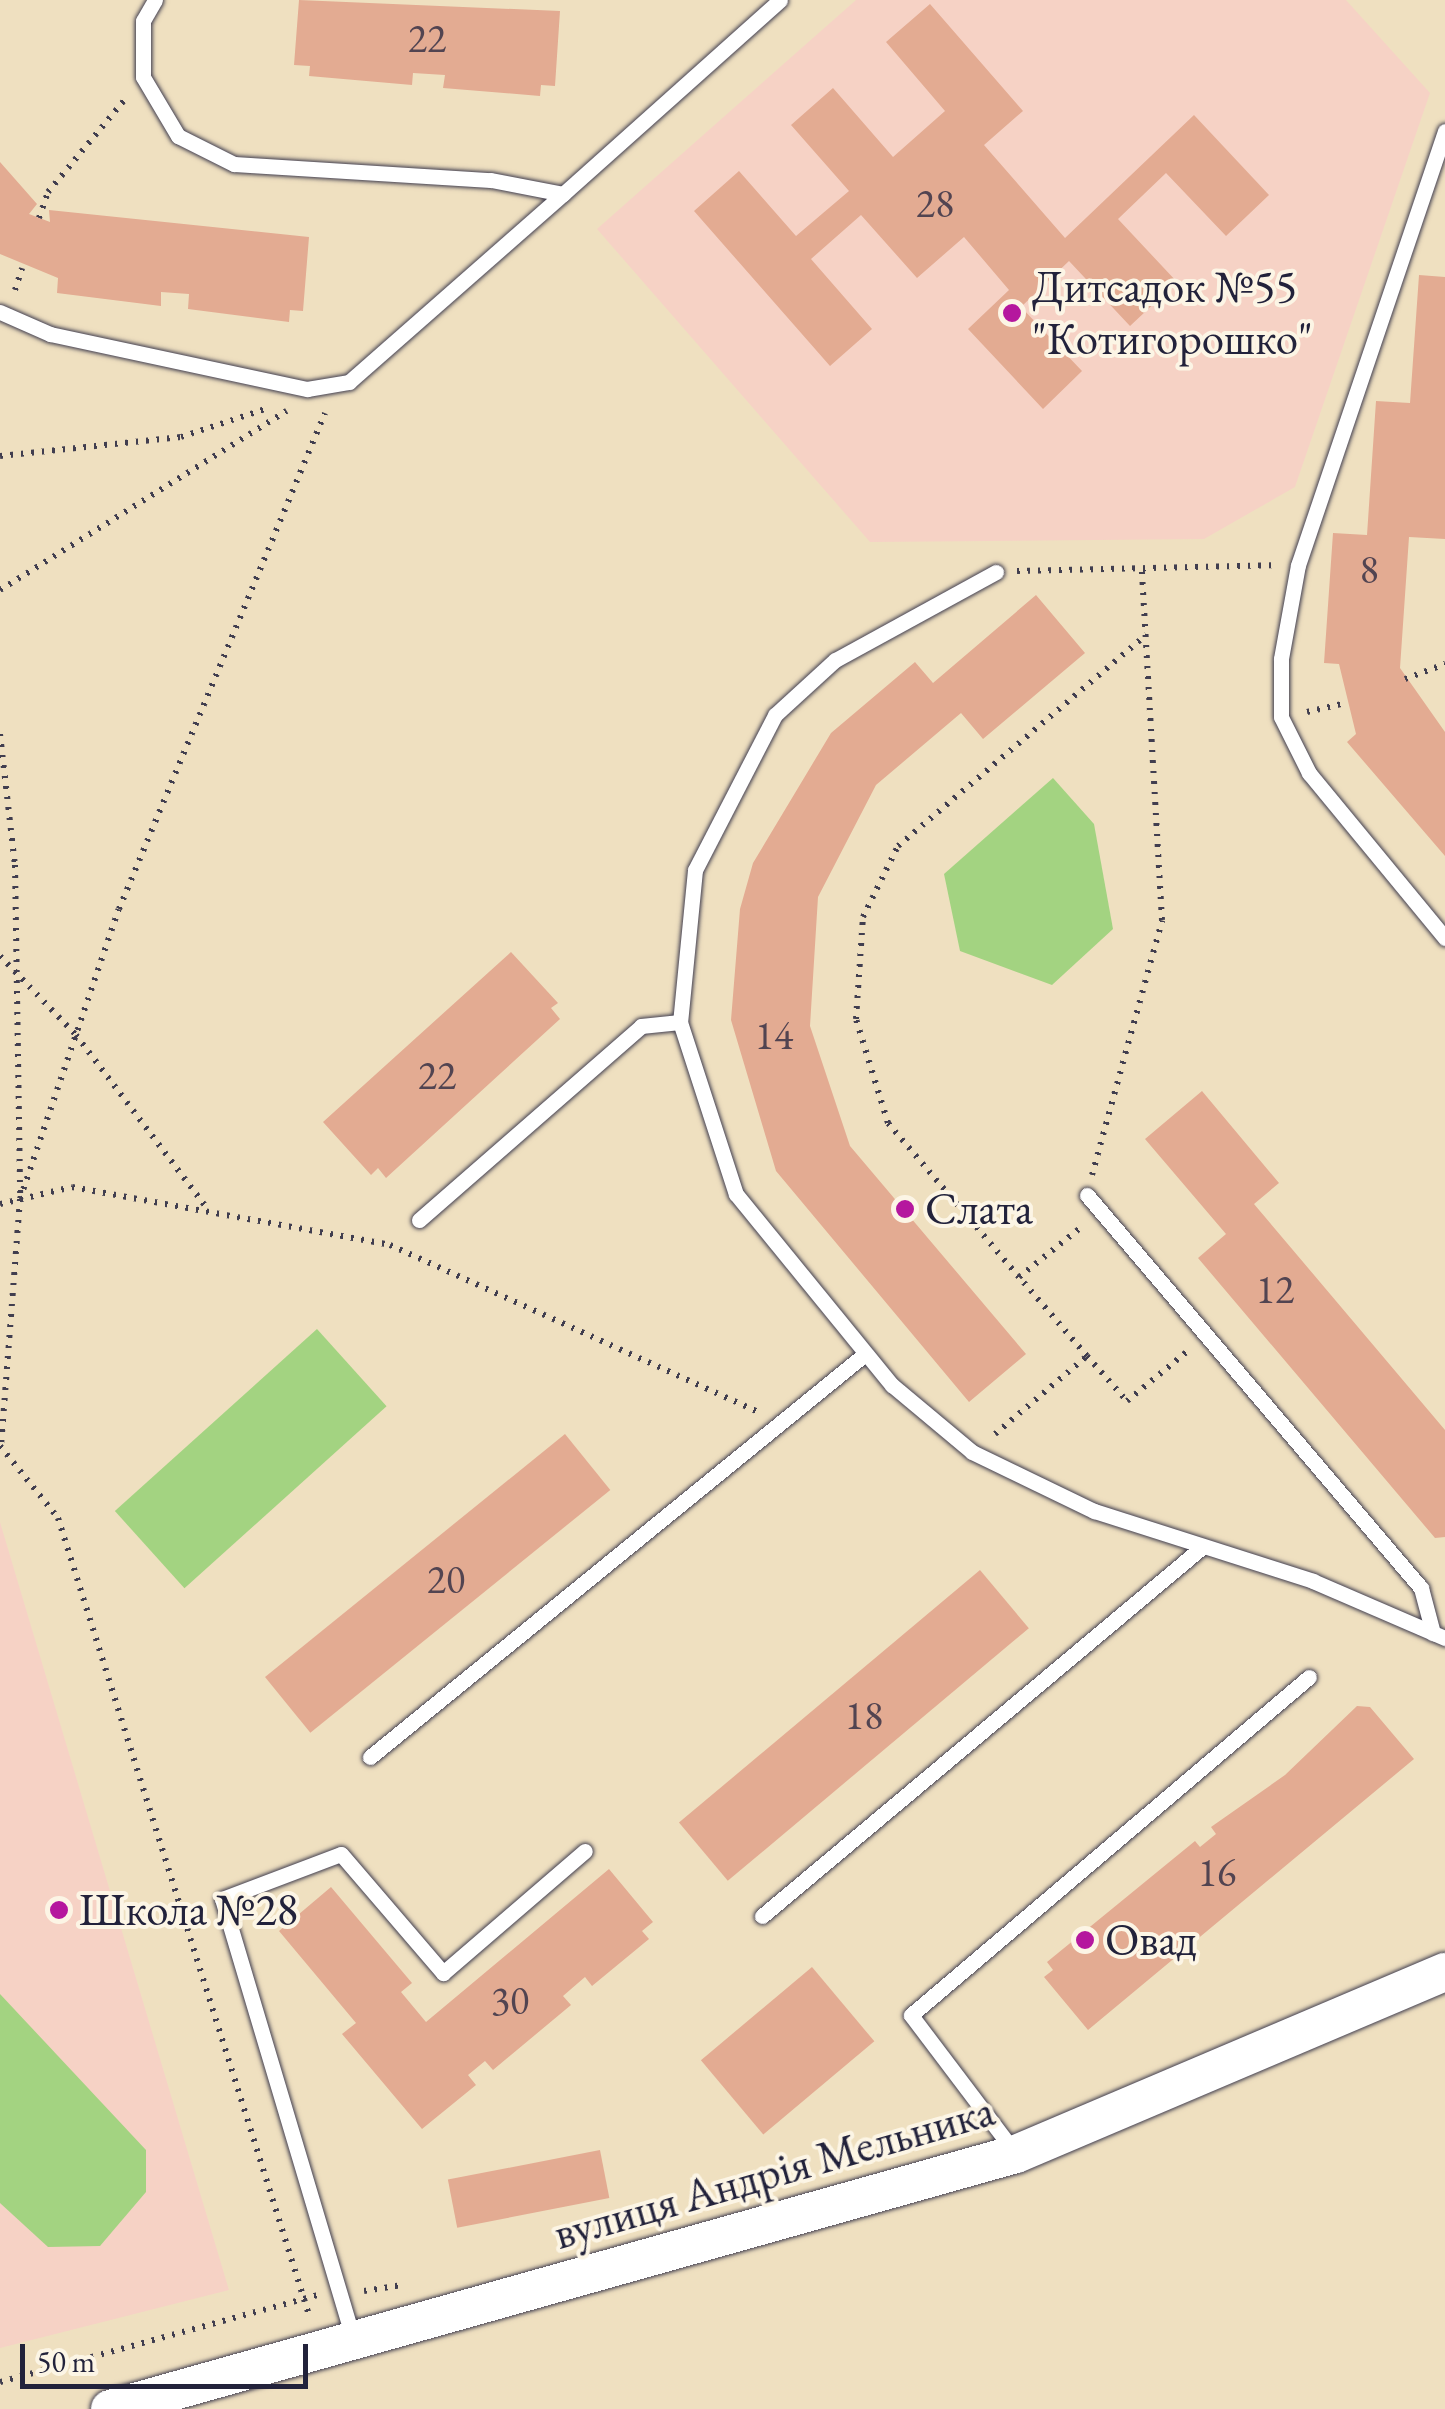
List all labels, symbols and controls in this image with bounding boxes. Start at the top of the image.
house number: 22 [408,14,446,62]
house number: 28 [916,179,954,227]
place label: Дитсадок №55 "Котигорошко" [1032,260,1313,366]
marker: Дитсадок №55 "Котигорошко" [1001,302,1023,324]
house number: 8 [1359,545,1379,593]
house number: 14 [755,1011,793,1059]
house number: 22 [418,1051,456,1099]
place label: Слата [925,1182,1033,1236]
marker: Слата [894,1198,916,1220]
house number: 12 [1256,1265,1294,1313]
house number: 20 [427,1555,465,1603]
house number: 18 [845,1691,883,1739]
house number: 16 [1198,1848,1236,1896]
place label: Школа №28 [79,1883,298,1937]
marker: Школа №28 [48,1899,70,1921]
place label: Овад [1105,1913,1197,1967]
marker: Овад [1074,1929,1096,1951]
house number: 30 [491,1976,529,2024]
street label: вулиця Андрія Мельника [548,2083,1000,2261]
scale bar [25,2324,312,2386]
text: 50 m [37,2342,95,2381]

